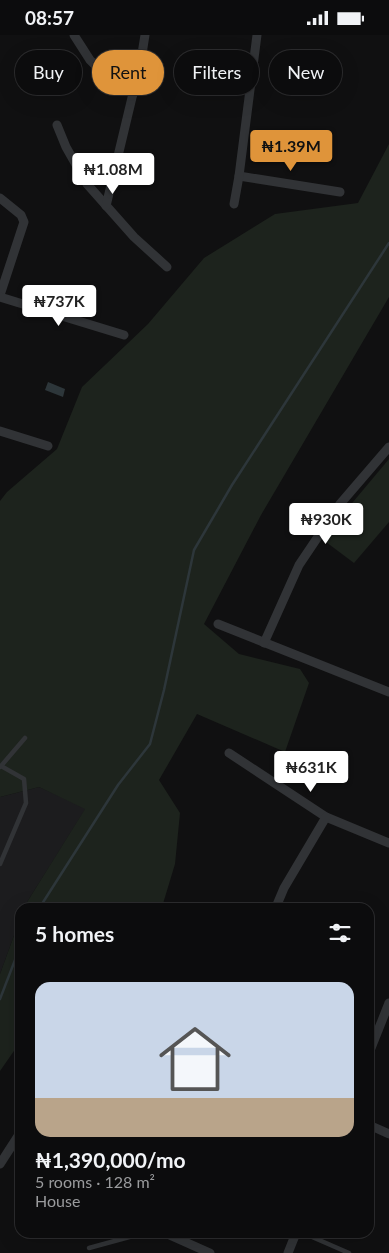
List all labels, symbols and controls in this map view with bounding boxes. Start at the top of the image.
text: 08:57 [25,6,74,29]
chip: Buy [15,50,82,95]
chip: Rent [92,50,164,95]
chip: Filters [174,50,259,95]
chip: New [269,50,342,95]
pin: ₦1.39M [250,129,332,172]
text: ₦1.39M [261,136,321,155]
pin: ₦1.08M [72,153,154,195]
text: ₦1.08M [83,159,143,178]
pin: ₦737K [24,285,94,327]
text: ₦737K [33,291,85,310]
pin: ₦930K [291,503,361,545]
text: ₦930K [300,509,352,528]
pin: ₦631K [276,751,346,793]
text: ₦631K [285,757,337,776]
icon: filters [326,919,354,947]
text: 5 homes [35,921,114,946]
icon: home [150,1014,240,1104]
text: ₦1,390,000/mo [35,1147,186,1172]
text: 5 rooms · 128 m² [35,1172,155,1191]
text: House [35,1191,80,1210]

